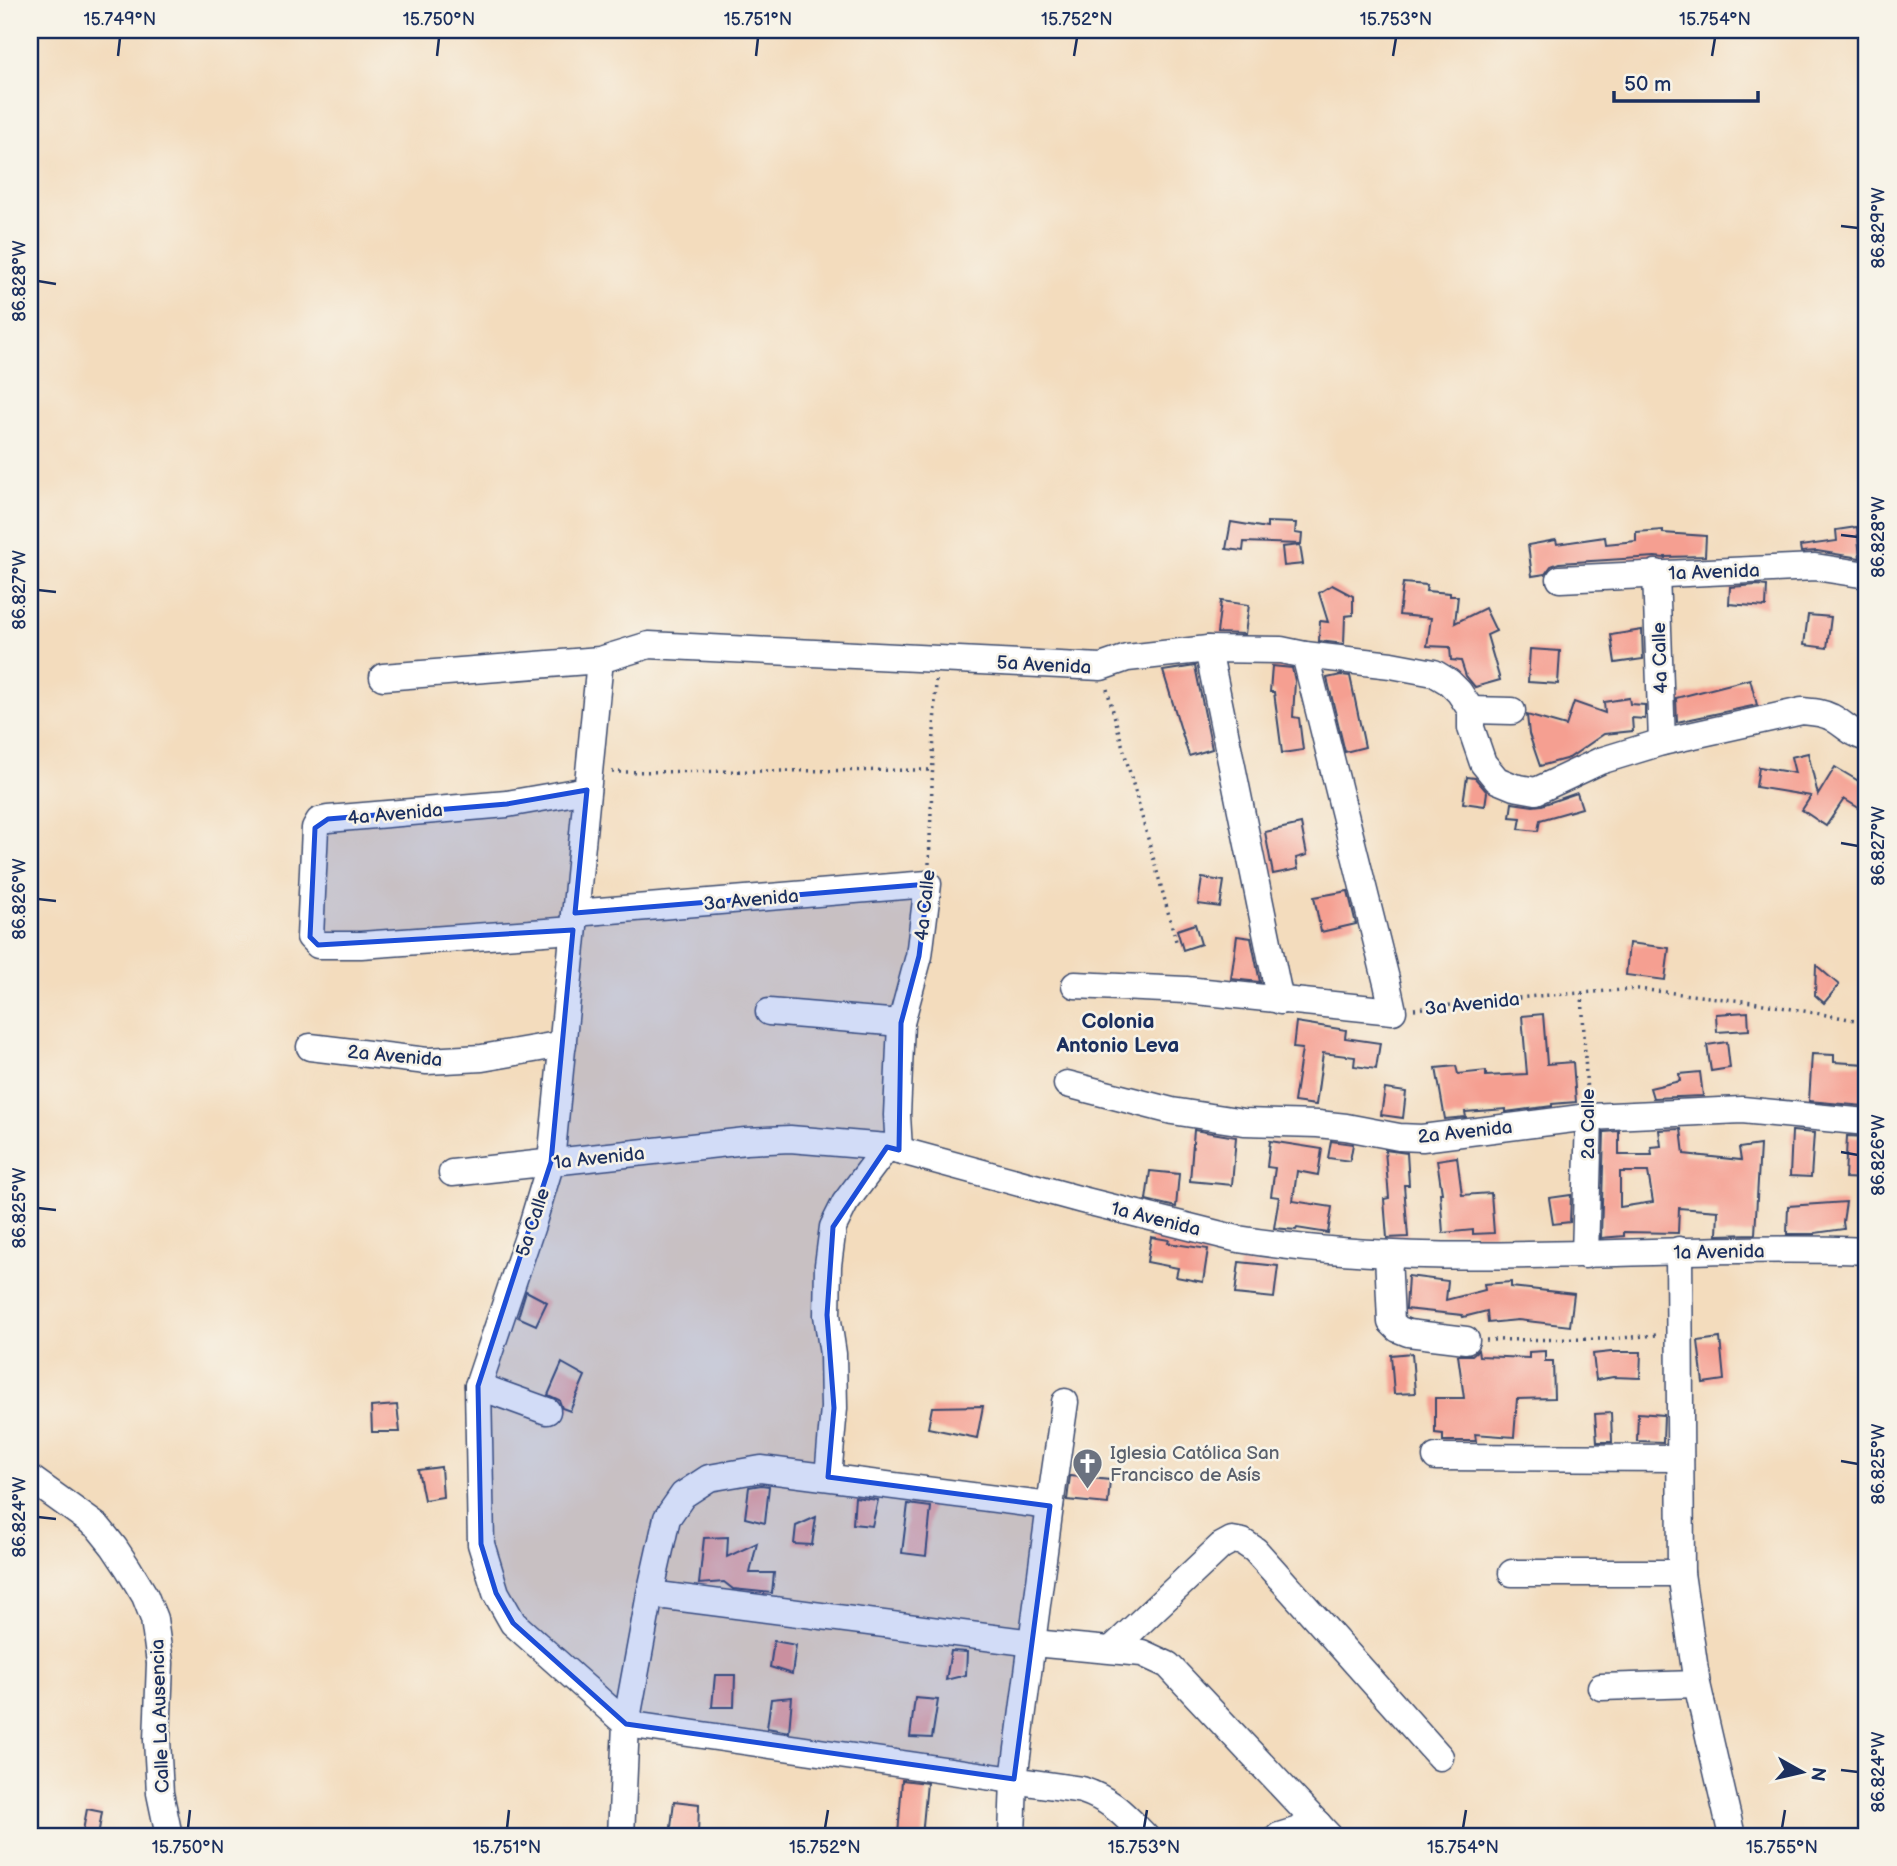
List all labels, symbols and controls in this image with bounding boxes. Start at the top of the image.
text: 15.749°N [84,9,156,30]
text: 15.750°N [403,9,475,30]
text: 15.751°N [724,9,792,30]
text: 15.752°N [1041,9,1113,30]
text: 15.753°N [1360,9,1432,30]
text: 15.754°N [1679,9,1751,30]
scale bar [1614,60,1757,104]
text: 50 m [1624,72,1671,97]
text: 86.829°W [1868,187,1889,269]
text: 86.828°W [9,240,30,322]
text: 86.828°W [1868,496,1889,578]
text: 86.827°W [9,550,30,630]
street label: 1a Avenida [1668,559,1760,586]
street label: 4a Calle [1648,622,1673,694]
street label: 5a Avenida [996,652,1092,679]
street label: 4a Avenida [347,799,444,830]
text: 86.827°W [1868,806,1889,886]
text: 86.826°W [9,858,30,940]
street label: 4a Calle [910,868,941,942]
street label: 3a Avenida [702,885,800,916]
street label: 3a Avenida [1423,988,1521,1021]
district label: Colonia Antonio Leva [1056,1009,1179,1058]
street label: 2a Avenida [346,1041,443,1072]
street label: 2a Calle [1577,1089,1600,1159]
text: 86.826°W [1868,1114,1889,1196]
street label: 2a Avenida [1417,1116,1514,1149]
street label: 1a Avenida [553,1142,646,1175]
text: 86.825°W [9,1167,30,1248]
street label: 5a Calle [512,1185,555,1260]
street label: 1a Avenida [1109,1197,1203,1242]
street label: 1a Avenida [1673,1240,1765,1265]
text: 86.825°W [1868,1423,1889,1504]
place label: Iglesia Católica San Francisco de Asís [1110,1442,1280,1487]
church icon: Iglesia Católica San Francisco de Asís [1070,1446,1104,1490]
text: 86.824°W [9,1476,30,1557]
street label: Calle La Ausencia [146,1639,175,1793]
text: 86.824°W [1868,1731,1889,1812]
north arrow [1768,1736,1838,1806]
text: N [1805,1765,1830,1783]
text: 15.750°N [152,1837,224,1858]
text: 15.751°N [473,1837,541,1858]
text: 15.752°N [789,1837,861,1858]
text: 15.753°N [1108,1837,1180,1858]
text: 15.754°N [1427,1837,1499,1858]
text: 15.755°N [1746,1837,1818,1858]

